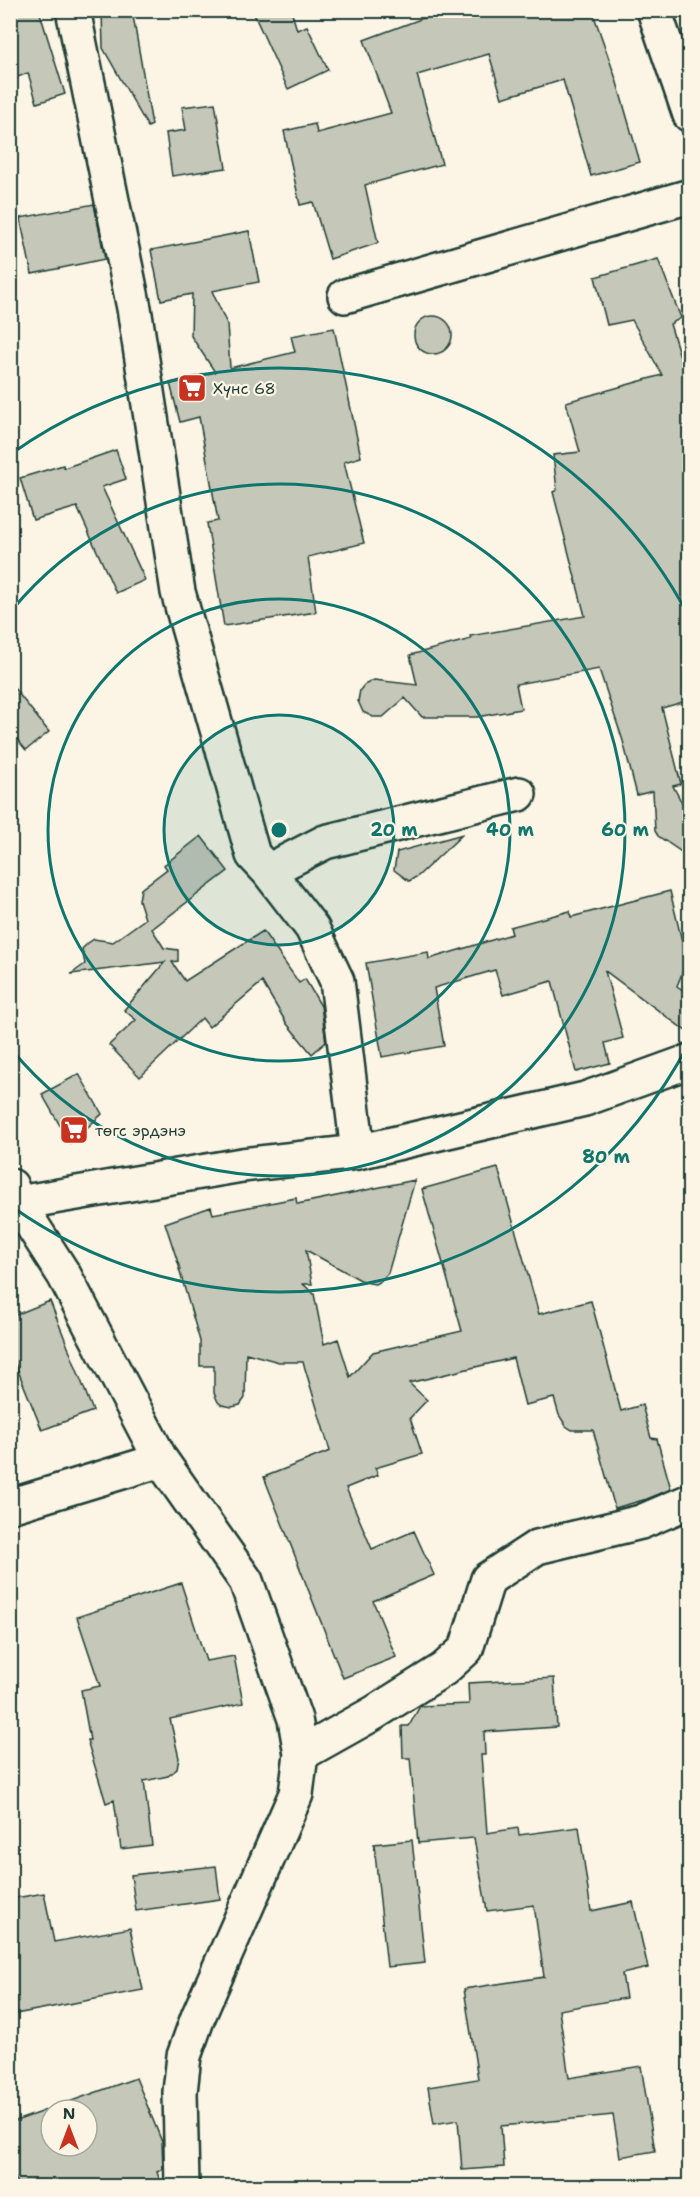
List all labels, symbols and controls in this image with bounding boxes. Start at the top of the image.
supermarket icon: Хүнс 68 [176,372,208,404]
place label: Хүнс 68 [213,378,276,399]
text: 20 m [370,818,418,842]
text: 40 m [486,818,534,842]
text: 60 m [601,818,649,842]
centre of rings [269,820,289,840]
supermarket icon: төгс эрдэнэ [58,1114,90,1146]
place label: төгс эрдэнэ [95,1120,186,1141]
text: 80 m [582,1145,630,1169]
north arrow [39,2098,99,2158]
text: N [63,2103,75,2124]

